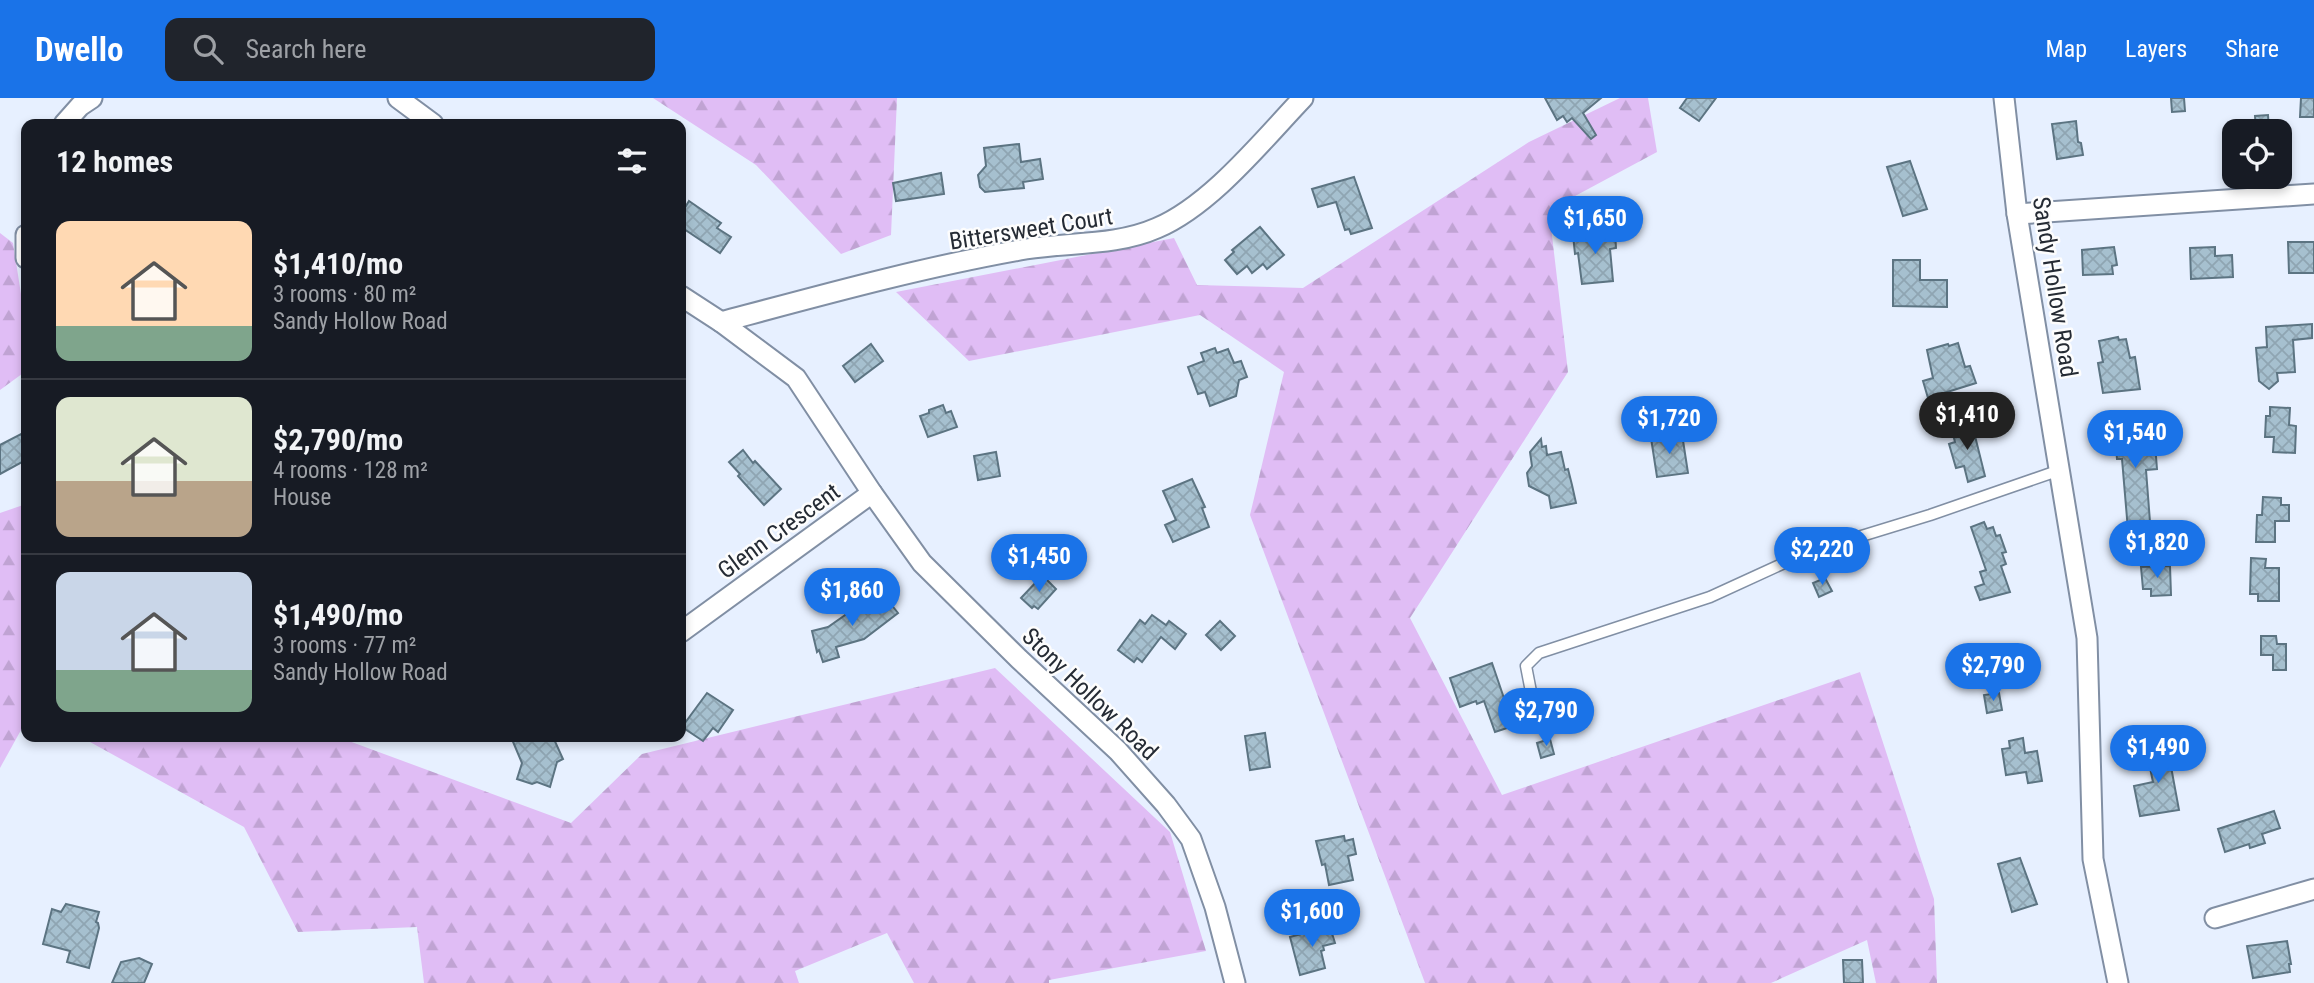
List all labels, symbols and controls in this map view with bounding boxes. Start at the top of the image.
search box [165,18,655,81]
text: Dwello [35,30,123,69]
icon: search [189,30,227,68]
text: Search here [245,34,366,64]
text: Map [2046,35,2087,63]
text: Layers [2125,35,2187,63]
text: Share [2225,35,2279,63]
map controls [2222,119,2292,189]
button: locate [2222,119,2292,189]
icon: filters [613,142,651,180]
text: 12 homes [56,144,173,179]
street label: Sandy Hollow Road [2027,195,2083,379]
pin: $1,650 [1538,197,1652,256]
street label: Bittersweet Court [947,202,1115,256]
text: $1,650 [1563,205,1627,232]
text: $1,410/mo [273,246,403,281]
icon: home [112,249,196,333]
text: 3 rooms · 80 m² [273,281,416,308]
text: Sandy Hollow Road [273,308,448,335]
pin: $1,410 [1910,392,2024,452]
pin: $1,720 [1612,396,1726,456]
text: $1,410 [1935,401,1999,428]
text: $1,720 [1637,405,1701,432]
pin: $1,540 [2078,410,2192,470]
text: $1,540 [2103,419,2167,446]
text: $2,790/mo [273,422,403,457]
icon: home [112,425,196,509]
text: 4 rooms · 128 m² [273,457,428,484]
street label: Glenn Crescent [713,477,845,585]
text: House [273,484,331,511]
pin: $1,820 [2100,520,2214,580]
pin: $2,220 [1765,528,1879,587]
text: $1,820 [2125,529,2189,556]
pin: $1,450 [982,534,1096,594]
text: $2,220 [1790,536,1854,563]
text: $1,450 [1007,543,1071,570]
pin: $1,860 [795,568,909,628]
text: $1,860 [820,577,884,604]
text: $1,490/mo [273,597,403,632]
icon: home [112,600,196,684]
street label: Stony Hollow Road [1016,622,1164,766]
text: 3 rooms · 77 m² [273,632,416,659]
pin: $2,790 [1936,644,2050,703]
text: $2,790 [1961,652,2025,679]
text: Sandy Hollow Road [273,659,448,686]
pin: $2,790 [1489,688,1603,748]
text: $2,790 [1514,697,1578,724]
pin: $1,490 [2101,726,2215,785]
text: $1,490 [2126,734,2190,761]
pin: $1,600 [1255,890,1369,949]
text: $1,600 [1280,898,1344,925]

